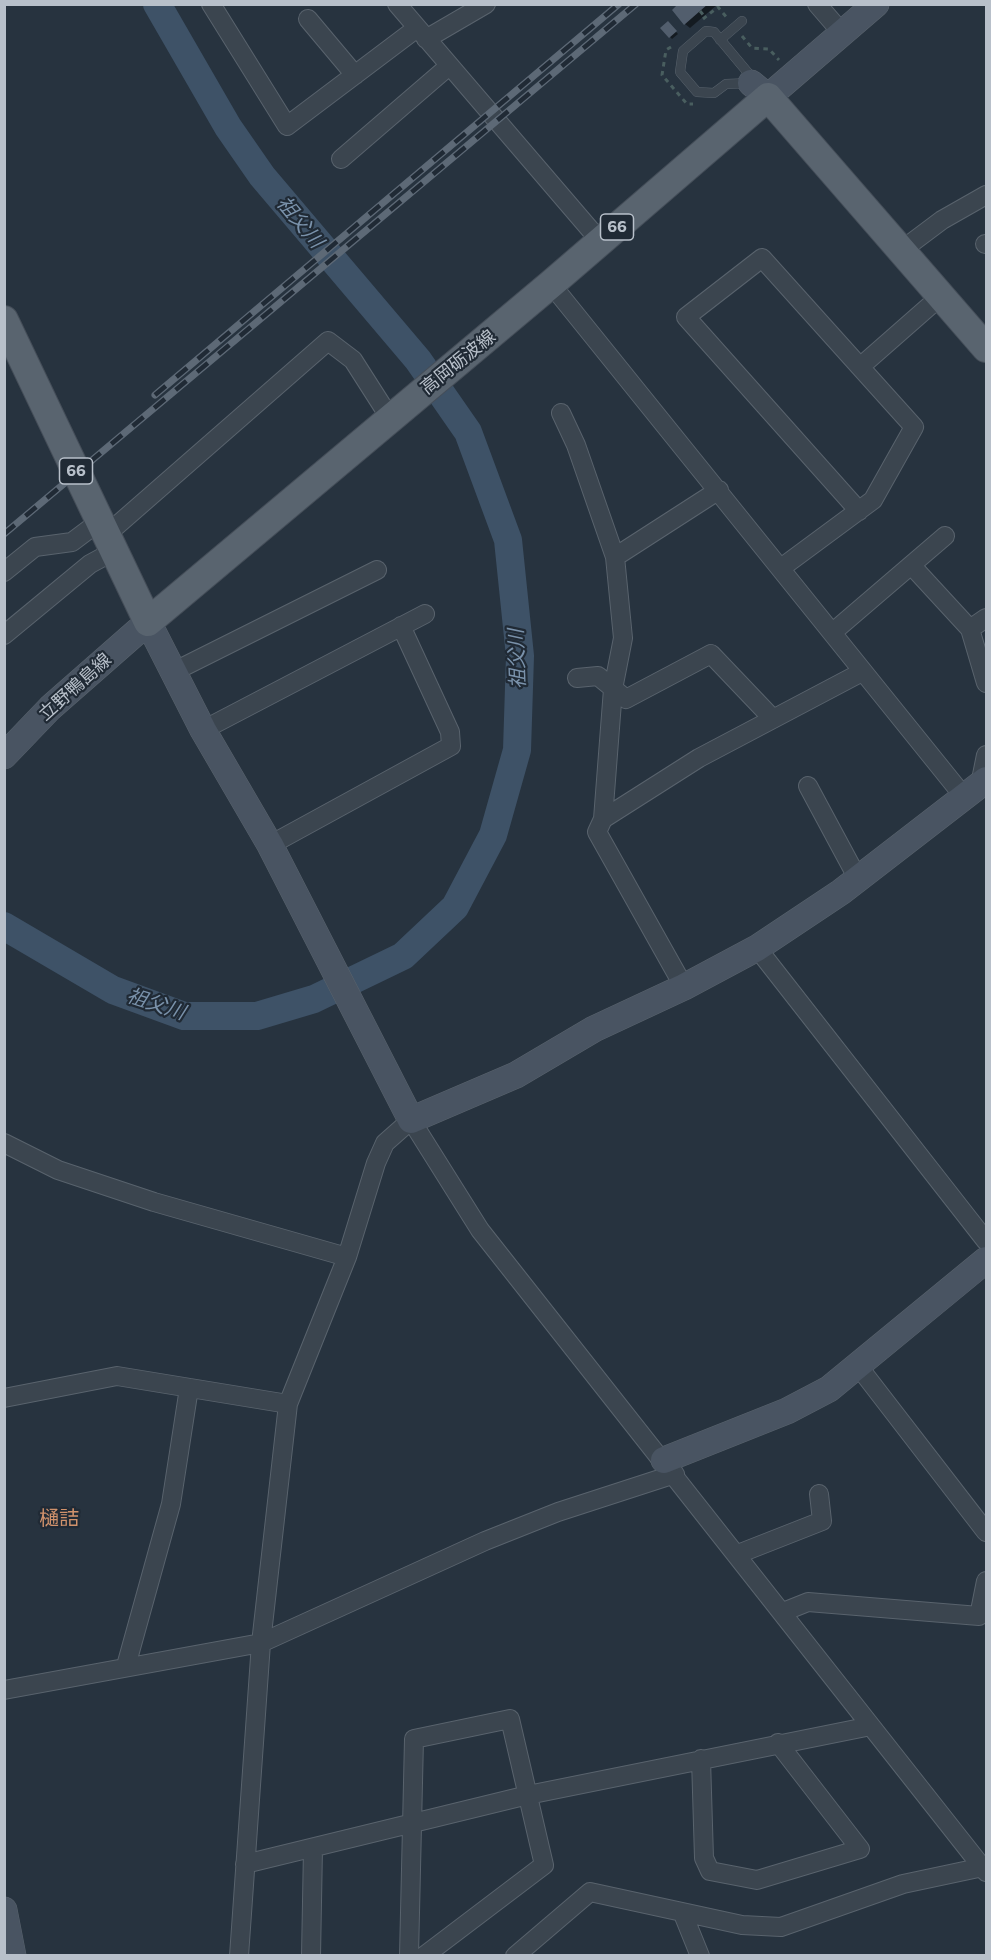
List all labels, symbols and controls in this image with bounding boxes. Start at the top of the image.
water label: 祖父川 [272,191,328,253]
road number: 66 [600,214,634,240]
street label: 高岡砺波線 [416,325,500,399]
road number: 66 [60,458,92,484]
water label: 祖父川 [504,629,530,689]
street label: 立野鴨島線 [34,649,116,725]
water label: 祖父川 [124,983,188,1025]
district label: 樋詰 [39,1506,79,1530]

